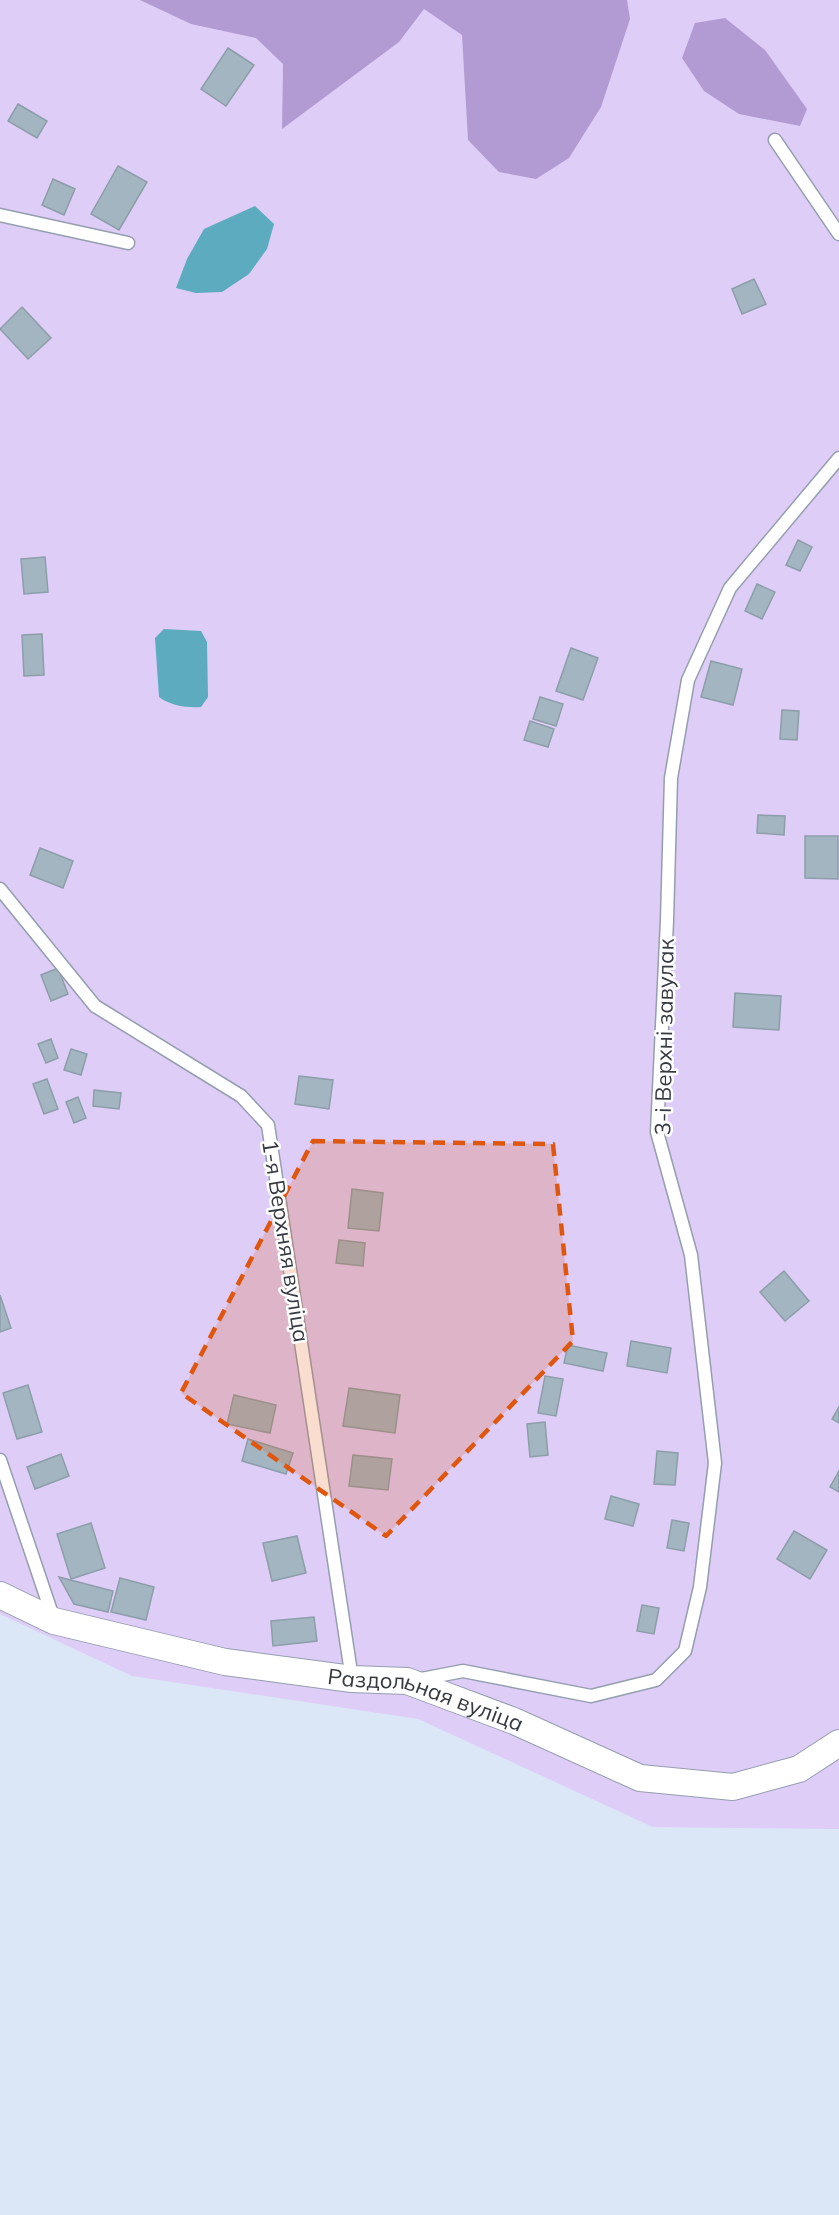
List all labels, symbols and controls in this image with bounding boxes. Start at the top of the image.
street label: 3-і Верхні завулак [648,938,680,1136]
street label: 1-я Верхняя вуліца [256,1138,316,1344]
street label: Раздольная вуліца [326,1662,528,1738]

